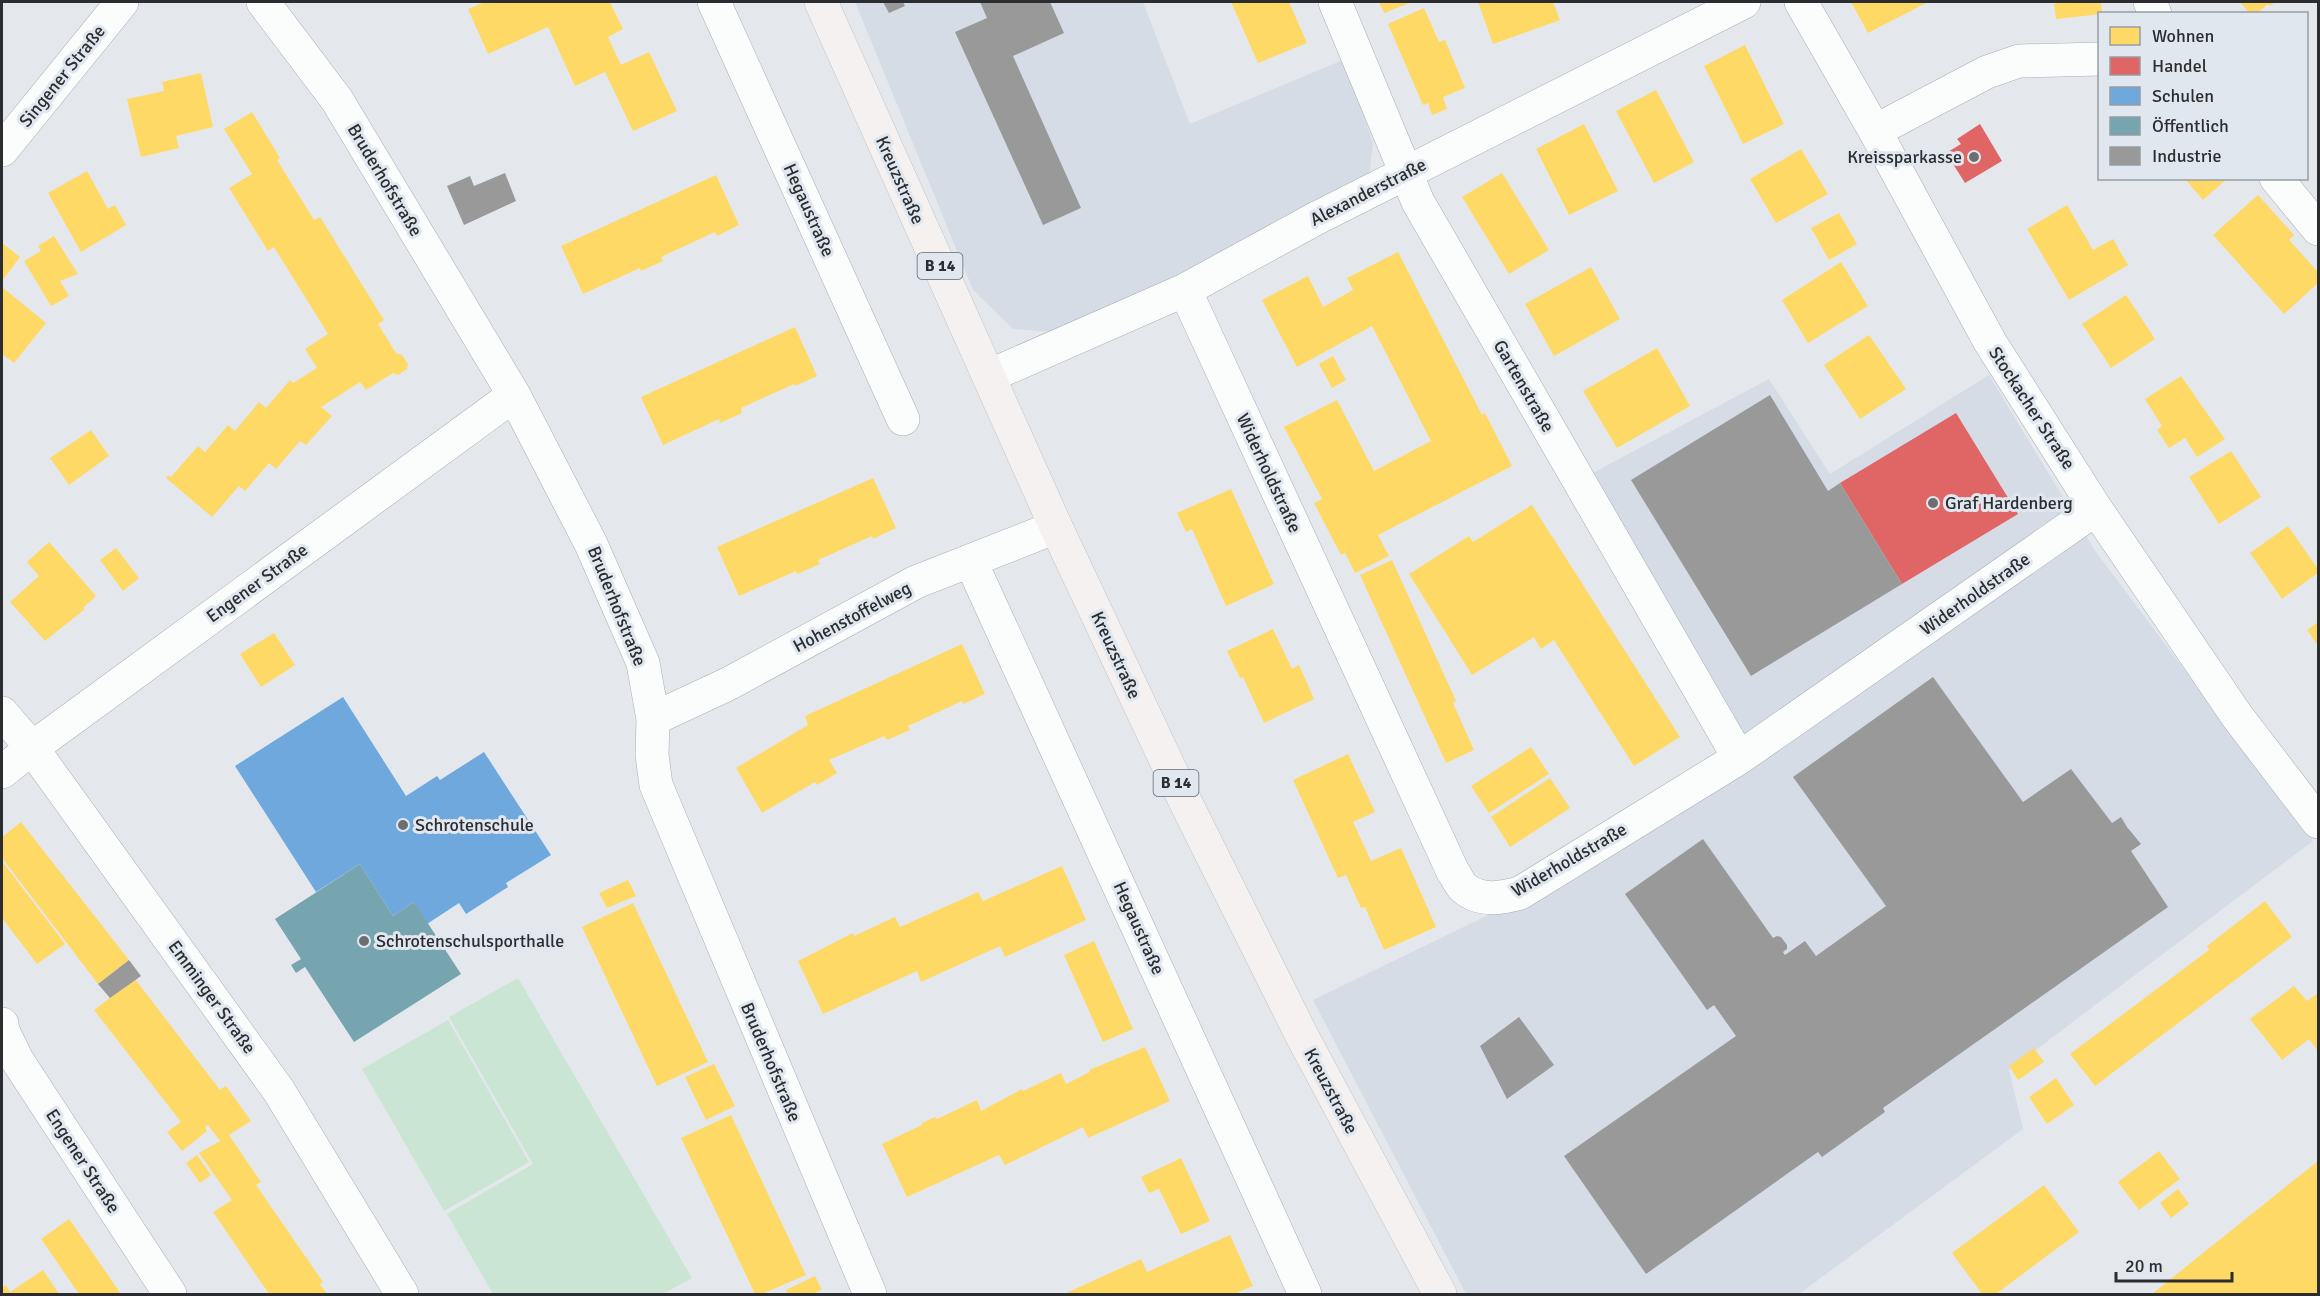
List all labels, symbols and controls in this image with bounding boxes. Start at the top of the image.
legend [2098,12,2308,180]
street label: Singener Straße [14,21,110,131]
text: Wohnen [2152,25,2214,47]
text: Handel [2152,55,2207,77]
text: Schulen [2152,85,2214,107]
text: Öffentlich [2152,115,2229,137]
street label: Bruderhofstraße [343,120,427,240]
street label: Kreuzstraße [871,133,929,227]
text: Industrie [2152,145,2222,167]
place label: Kreissparkasse [1847,146,1962,168]
marker: Kreissparkasse [1967,150,1981,164]
street label: Alexanderstraße [1306,153,1430,231]
street label: Hegaustraße [779,160,839,260]
road number: B 14 [918,253,962,279]
street label: Gartenstraße [1489,336,1559,436]
street label: Stockacher Straße [1984,342,2080,474]
street label: Widerholdstraße [1232,410,1306,536]
place label: Graf Hardenberg [1945,492,2073,514]
marker: Graf Hardenberg [1926,496,1940,510]
street label: Engener Straße [202,539,312,627]
street label: Bruderhofstraße [583,543,651,669]
street label: Widerholdstraße [1916,548,2034,640]
street label: Hohenstoffelweg [789,577,915,657]
street label: Kreuzstraße [1086,608,1146,702]
road number: B 14 [1154,770,1198,796]
place label: Schrotenschule [415,814,534,836]
marker: Schrotenschule [396,818,410,832]
street label: Widerholdstraße [1507,818,1631,902]
street label: Hegaustraße [1109,878,1169,978]
place label: Schrotenschulsporthalle [376,930,564,952]
marker: Schrotenschulsporthalle [357,934,371,948]
street label: Emminger Straße [163,936,261,1058]
street label: Bruderhofstraße [736,999,806,1125]
street label: Kreuzstraße [1299,1044,1363,1138]
street label: Engener Straße [41,1105,125,1217]
scale bar [2116,1245,2232,1283]
text: 20 m [2125,1255,2163,1277]

